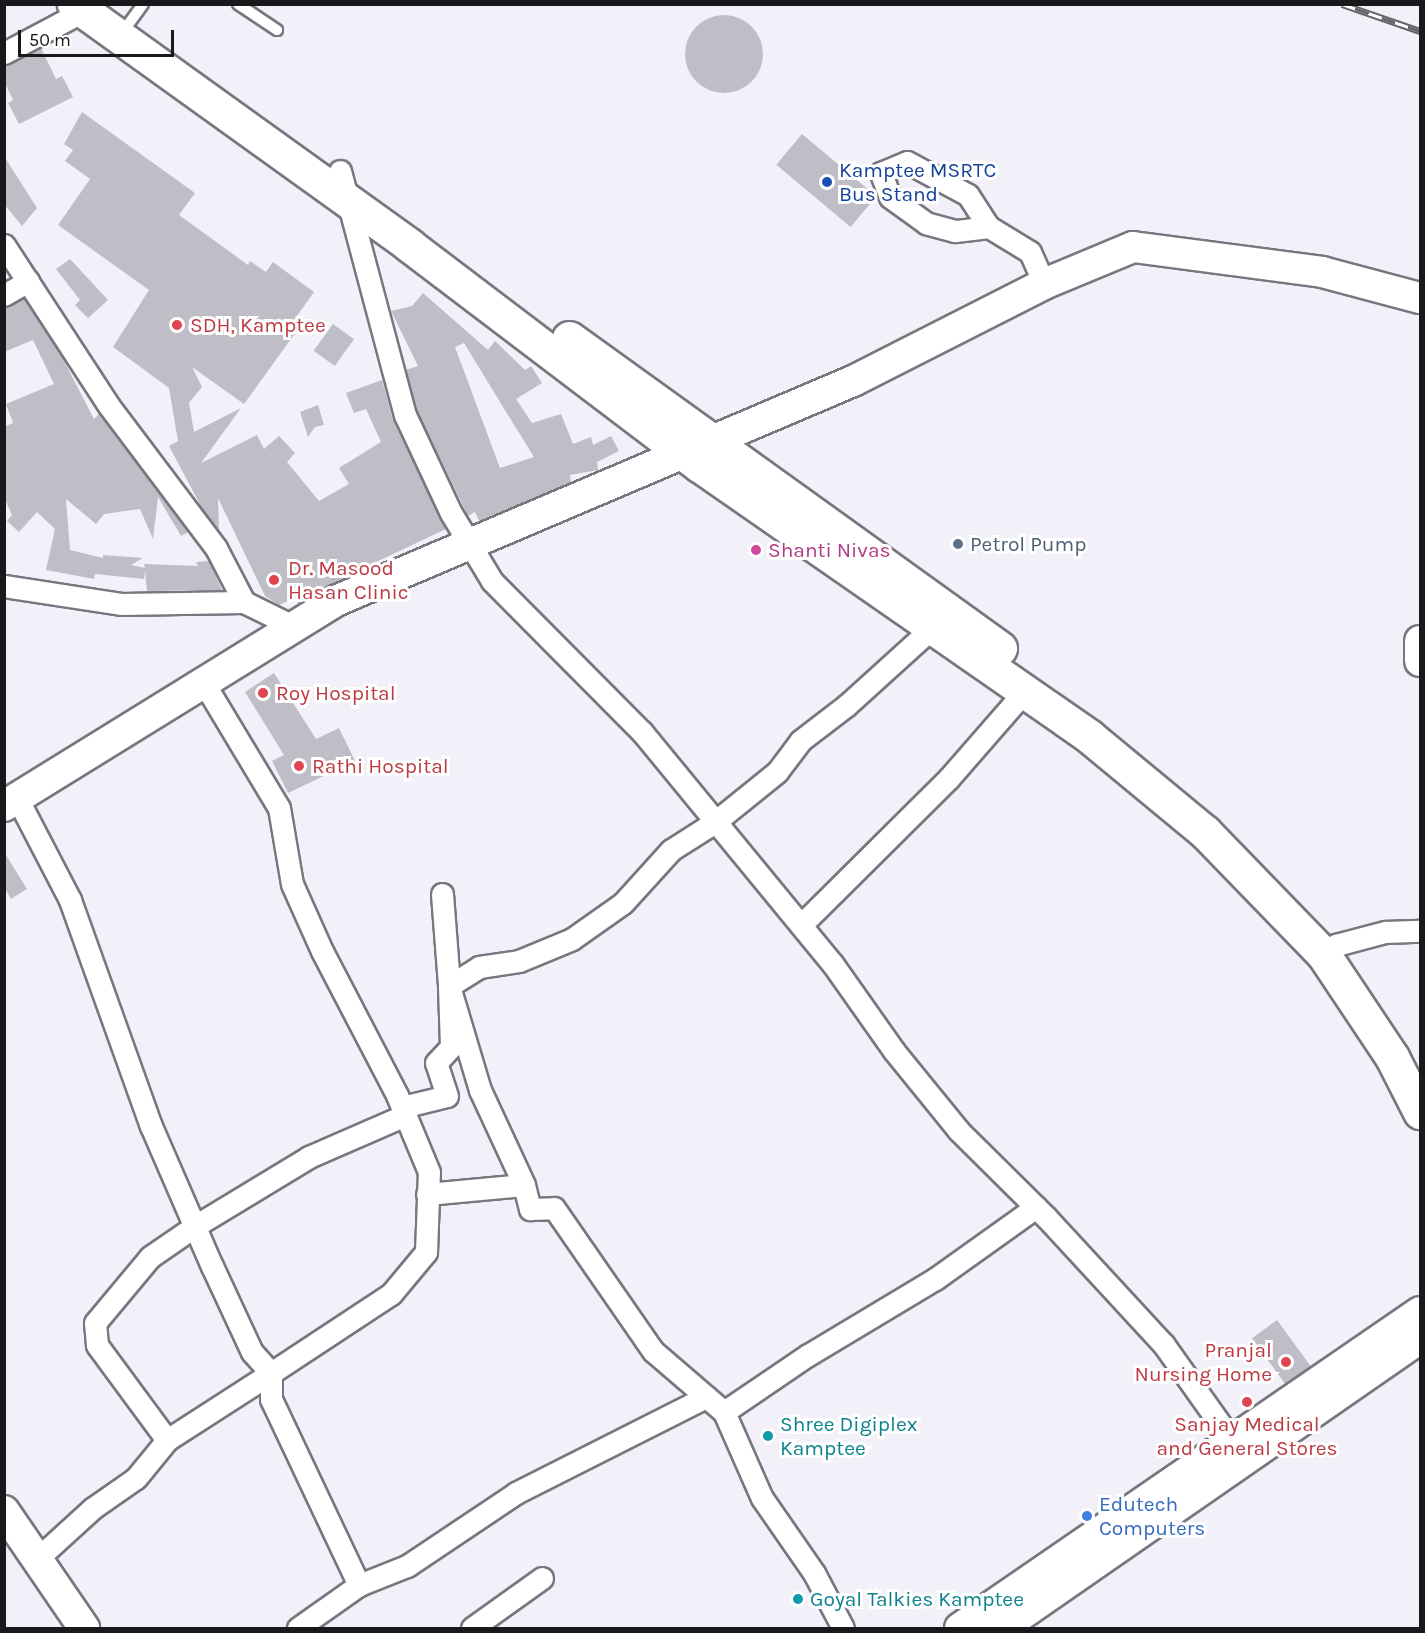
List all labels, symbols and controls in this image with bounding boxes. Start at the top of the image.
scale bar [21,18,177,56]
text: 50 m [29,29,71,51]
place label: Kamptee MSRTC Bus Stand [839,157,996,207]
marker: Kamptee MSRTC Bus Stand [820,175,834,189]
place label: SDH, Kamptee [190,312,326,338]
marker: SDH, Kamptee [168,316,186,334]
place label: Petrol Pump [970,531,1086,557]
place label: Shanti Nivas [768,537,891,563]
marker: Petrol Pump [951,537,965,551]
marker: Shanti Nivas [749,543,763,557]
place label: Dr. Masood Hasan Clinic [288,555,409,605]
marker: Dr. Masood Hasan Clinic [265,571,283,589]
place label: Roy Hospital [276,680,396,706]
marker: Roy Hospital [254,684,272,702]
place label: Rathi Hospital [312,753,449,779]
marker: Rathi Hospital [290,757,308,775]
place label: Pranjal Nursing Home [1135,1337,1272,1387]
marker: Pranjal Nursing Home [1277,1353,1295,1371]
marker: Sanjay Medical and General Stores [1240,1395,1254,1409]
place label: Shree Digiplex Kamptee [780,1411,917,1461]
place label: Sanjay Medical and General Stores [1157,1411,1337,1461]
marker: Shree Digiplex Kamptee [761,1429,775,1443]
place label: Edutech Computers [1099,1491,1205,1541]
marker: Edutech Computers [1080,1509,1094,1523]
place label: Goyal Talkies Kamptee [810,1586,1024,1612]
marker: Goyal Talkies Kamptee [791,1592,805,1606]

